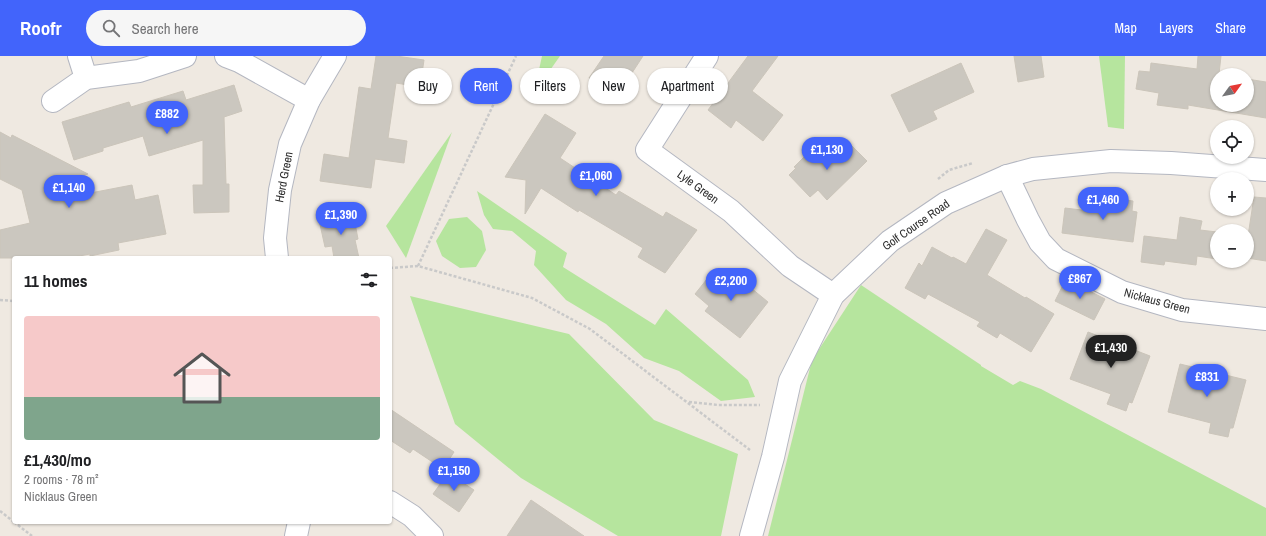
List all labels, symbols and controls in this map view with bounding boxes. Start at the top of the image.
search box [86,10,366,46]
text: Roofr [20,15,62,41]
icon: search [100,17,122,39]
text: Search here [132,18,199,39]
text: Map [1115,19,1137,37]
text: Layers [1159,19,1193,37]
text: Share [1215,19,1246,37]
chip: Buy [404,68,452,104]
chip: Rent [460,68,512,104]
chip: Filters [520,68,580,104]
chip: New [588,68,639,104]
chip: Apartment [647,68,728,104]
north arrow [1210,68,1254,112]
map controls [1210,68,1254,268]
pin: £882 [143,101,191,135]
text: £882 [155,105,179,122]
button: locate [1210,120,1254,164]
pin: £1,130 [794,137,860,171]
text: £1,130 [811,141,843,158]
street label: Herd Green [271,150,297,204]
pin: £1,060 [563,163,629,197]
street label: Lyle Green [674,166,722,208]
text: £1,060 [580,167,612,184]
button: + [1210,172,1254,216]
pin: £1,140 [36,175,102,209]
text: £1,140 [53,179,85,196]
pin: £1,460 [1070,187,1136,221]
text: £1,460 [1087,191,1119,208]
street label: Golf Course Road [879,196,953,254]
pin: £1,390 [308,202,374,236]
text: £1,390 [325,206,357,223]
button: − [1210,224,1254,268]
pin: £867 [1056,266,1104,300]
pin: £2,200 [698,268,764,302]
text: 11 homes [24,269,88,292]
icon: filters [358,269,380,291]
text: £867 [1068,270,1092,287]
text: £2,200 [715,272,747,289]
street label: Nicklaus Green [1122,284,1192,318]
pin: £1,430 [1078,335,1144,369]
text: £1,430 [1095,339,1127,356]
icon: home [166,342,238,414]
pin: £831 [1183,364,1231,398]
text: £831 [1195,368,1219,385]
text: £1,430/mo [24,448,91,471]
pin: £1,150 [421,458,487,492]
text: £1,150 [438,462,470,479]
text: 2 rooms · 78 m² [24,471,99,488]
text: Nicklaus Green [24,488,97,505]

